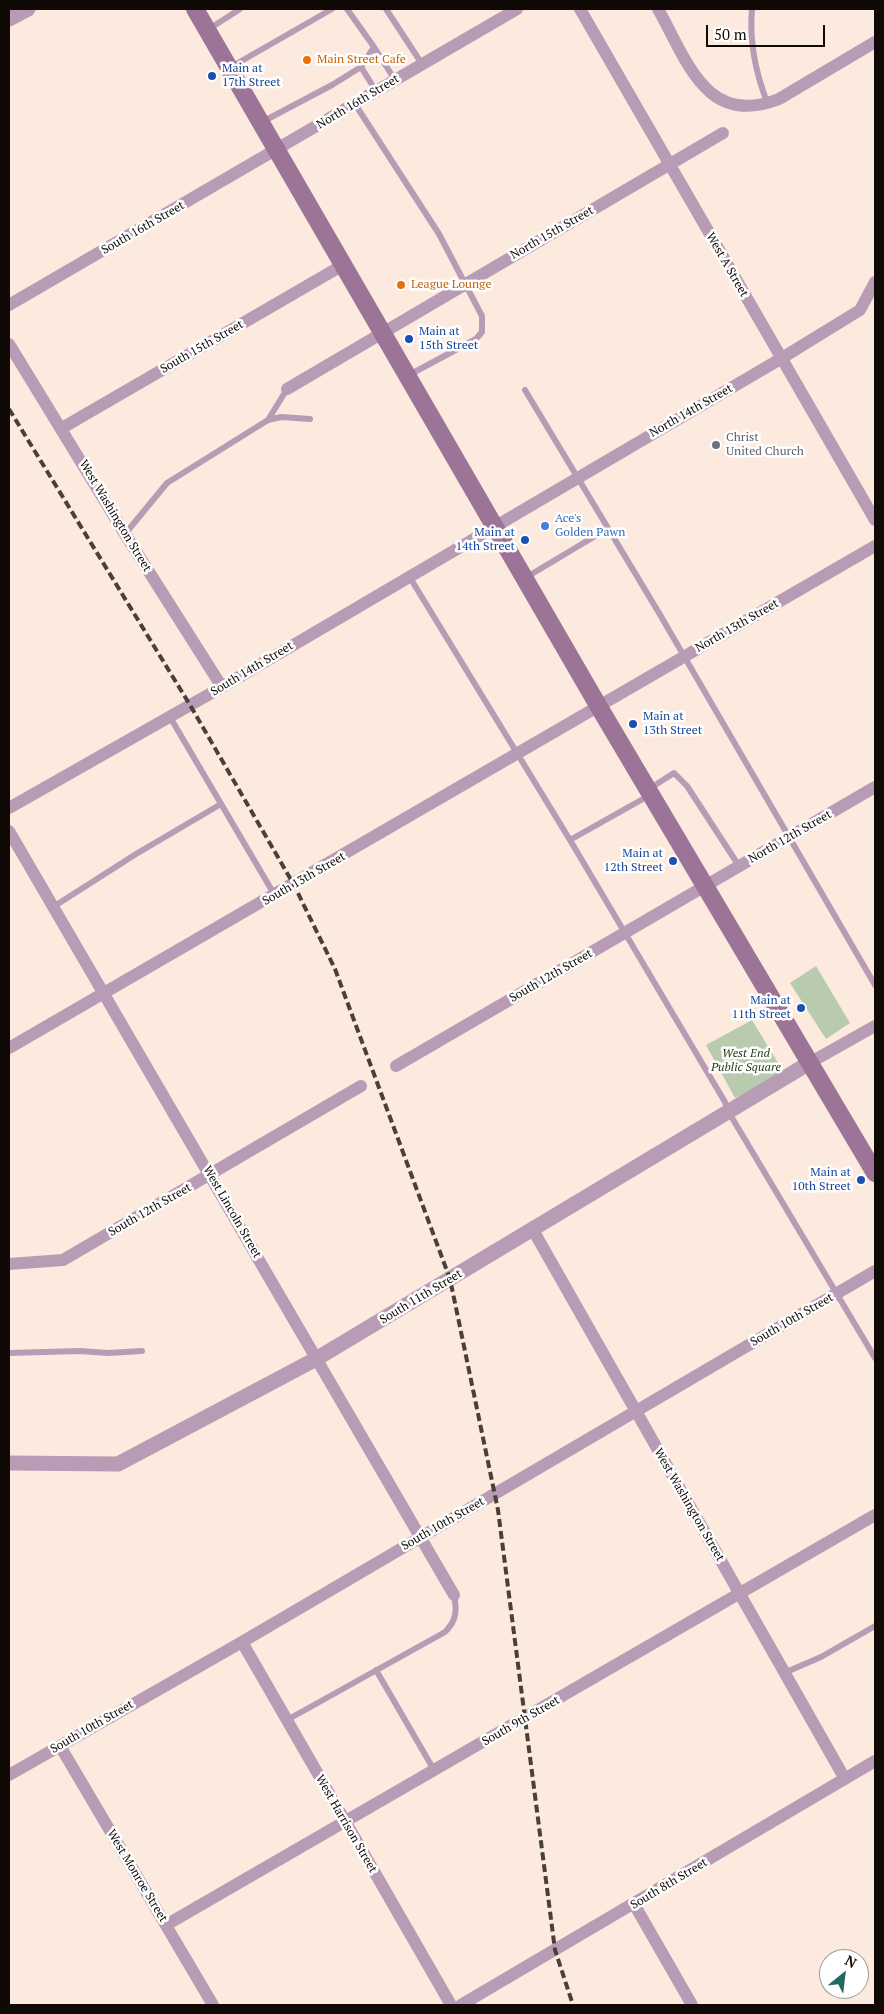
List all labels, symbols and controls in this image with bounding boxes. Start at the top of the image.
scale bar [709,15,828,47]
text: 50 m [714,24,747,44]
place label: Main Street Cafe [317,53,406,67]
marker: Main Street Cafe [301,54,313,66]
place label: Main at 17th Street [222,62,281,90]
marker: Main at 17th Street [206,70,218,82]
street label: North 16th Street [314,72,402,132]
street label: South 16th Street [99,198,187,258]
street label: North 15th Street [508,203,596,263]
street label: West A Street [703,230,751,300]
place label: League Lounge [411,278,491,292]
marker: League Lounge [395,279,407,291]
street label: South 15th Street [158,317,246,377]
place label: Main at 15th Street [419,325,478,353]
marker: Main at 15th Street [403,333,415,345]
street label: North 14th Street [647,381,735,441]
place label: Christ United Church [726,431,804,459]
marker: Christ United Church [710,439,722,451]
street label: West Washington Street [76,457,154,575]
place label: Ace's Golden Pawn [555,512,625,540]
marker: Ace's Golden Pawn [539,520,551,532]
place label: Main at 14th Street [456,526,515,554]
marker: Main at 14th Street [519,534,531,546]
street label: North 13th Street [693,596,781,656]
street label: South 14th Street [208,639,296,699]
place label: Main at 13th Street [643,710,702,738]
marker: Main at 13th Street [627,718,639,730]
street label: North 12th Street [746,807,834,867]
place label: Main at 12th Street [604,847,663,875]
street label: South 13th Street [260,849,348,909]
marker: Main at 12th Street [667,855,679,867]
street label: South 12th Street [507,946,595,1006]
place label: Main at 11th Street [732,994,791,1022]
marker: Main at 11th Street [795,1002,807,1014]
park label: West End Public Square [711,1047,781,1075]
street label: West Lincoln Street [200,1163,264,1261]
place label: Main at 10th Street [792,1166,851,1194]
marker: Main at 10th Street [855,1174,867,1186]
street label: South 12th Street [106,1180,194,1240]
street label: South 11th Street [377,1267,465,1327]
street label: South 10th Street [748,1290,836,1350]
street label: West Washington Street [651,1446,727,1564]
street label: South 10th Street [399,1494,487,1554]
street label: South 9th Street [480,1693,562,1749]
street label: South 10th Street [48,1697,136,1757]
street label: West Harrison Street [312,1773,380,1875]
street label: West Monroe Street [104,1827,170,1925]
street label: South 8th Street [628,1855,710,1913]
north arrow [819,1949,869,1999]
text: N [842,1950,860,1972]

